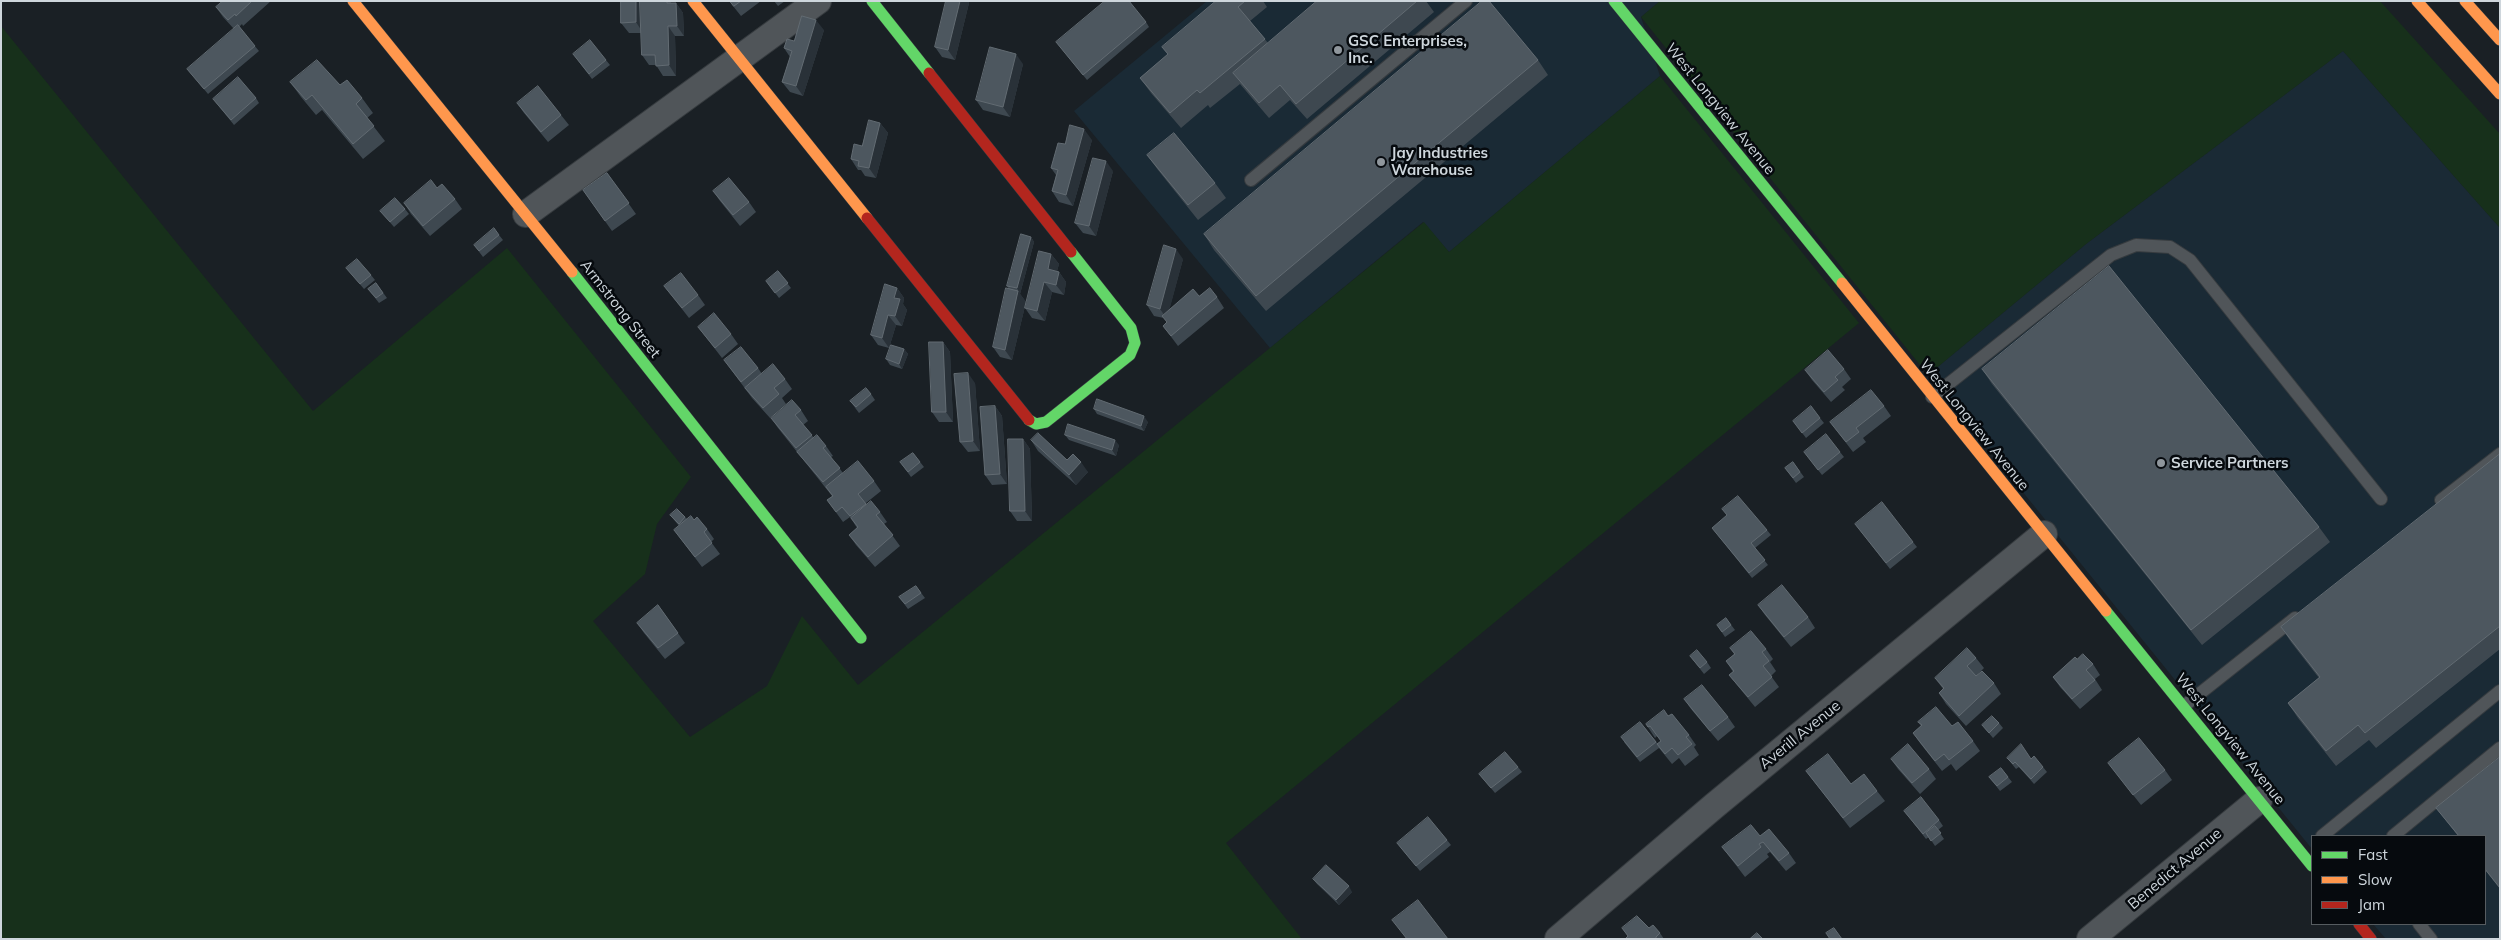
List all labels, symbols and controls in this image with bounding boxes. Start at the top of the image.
place label: GSC Enterprises, Inc. [1348,32,1467,67]
street label: West Longview Avenue [1661,40,1779,178]
marker: GSC Enterprises, Inc. [1332,44,1344,56]
place label: Jay Industries Warehouse [1391,144,1488,179]
marker: Jay Industries Warehouse [1375,156,1387,168]
street label: Armstrong Street [576,256,664,362]
street label: West Longview Avenue [1915,356,2033,494]
place label: Service Partners [2171,454,2289,472]
marker: Service Partners [2155,457,2167,469]
street label: West Longview Avenue [2171,670,2289,808]
street label: Averill Avenue [1756,697,1844,773]
street label: Benedict Avenue [2125,825,2225,913]
legend [2311,835,2486,925]
text: Fast [2358,845,2388,864]
text: Slow [2358,870,2392,889]
text: Jam [2358,895,2385,914]

